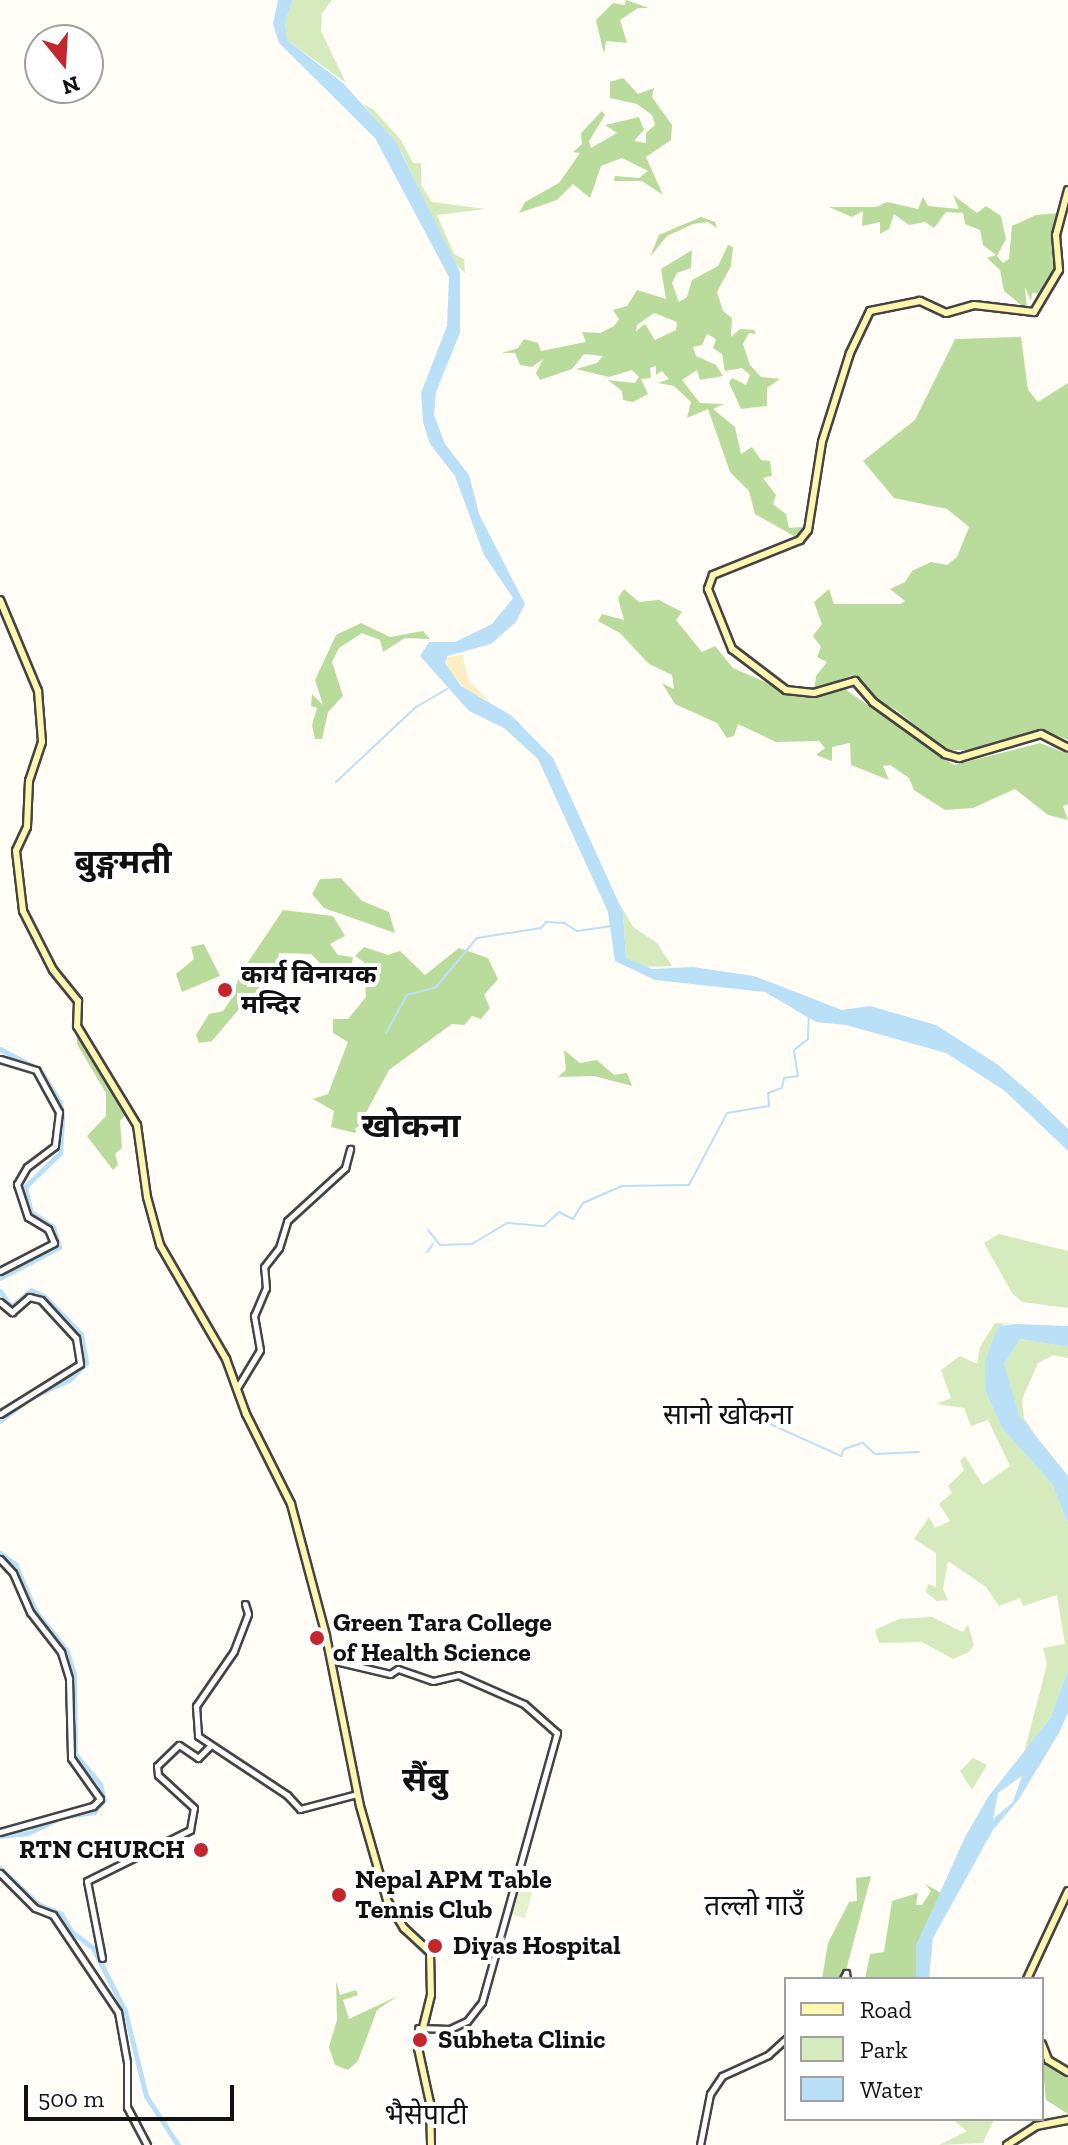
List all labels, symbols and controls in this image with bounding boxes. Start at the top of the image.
north arrow [24,24,104,104]
text: N [59,70,83,101]
district label: बुङ्गमती [74,842,172,882]
place label: कार्य विनायक मन्दिर [241,959,377,1020]
marker: कार्य विनायक मन्दिर [216,981,234,999]
district label: खोकना [362,1106,460,1146]
district label: सानो खोकना [663,1398,793,1432]
place label: Green Tara College of Health Science [333,1607,552,1668]
marker: Green Tara College of Health Science [308,1629,326,1647]
district label: सैंबु [402,1760,448,1800]
place label: RTN CHURCH [19,1834,185,1866]
marker: RTN CHURCH [192,1841,210,1859]
place label: Nepal APM Table Tennis Club [355,1864,553,1926]
marker: Nepal APM Table Tennis Club [330,1886,348,1904]
district label: तल्लो गाउँ [704,1889,804,1923]
place label: Diyas Hospital [453,1930,621,1962]
marker: Diyas Hospital [424,1935,446,1957]
legend [784,1977,1044,2121]
text: Road [860,1995,912,2024]
place label: Subheta Clinic [438,2024,605,2056]
marker: Subheta Clinic [409,2029,431,2051]
text: Park [860,2035,908,2064]
scale bar [28,2069,238,2119]
text: Water [860,2075,923,2104]
text: 500 m [38,2084,104,2113]
district label: भैसेपाटी [384,2098,468,2132]

